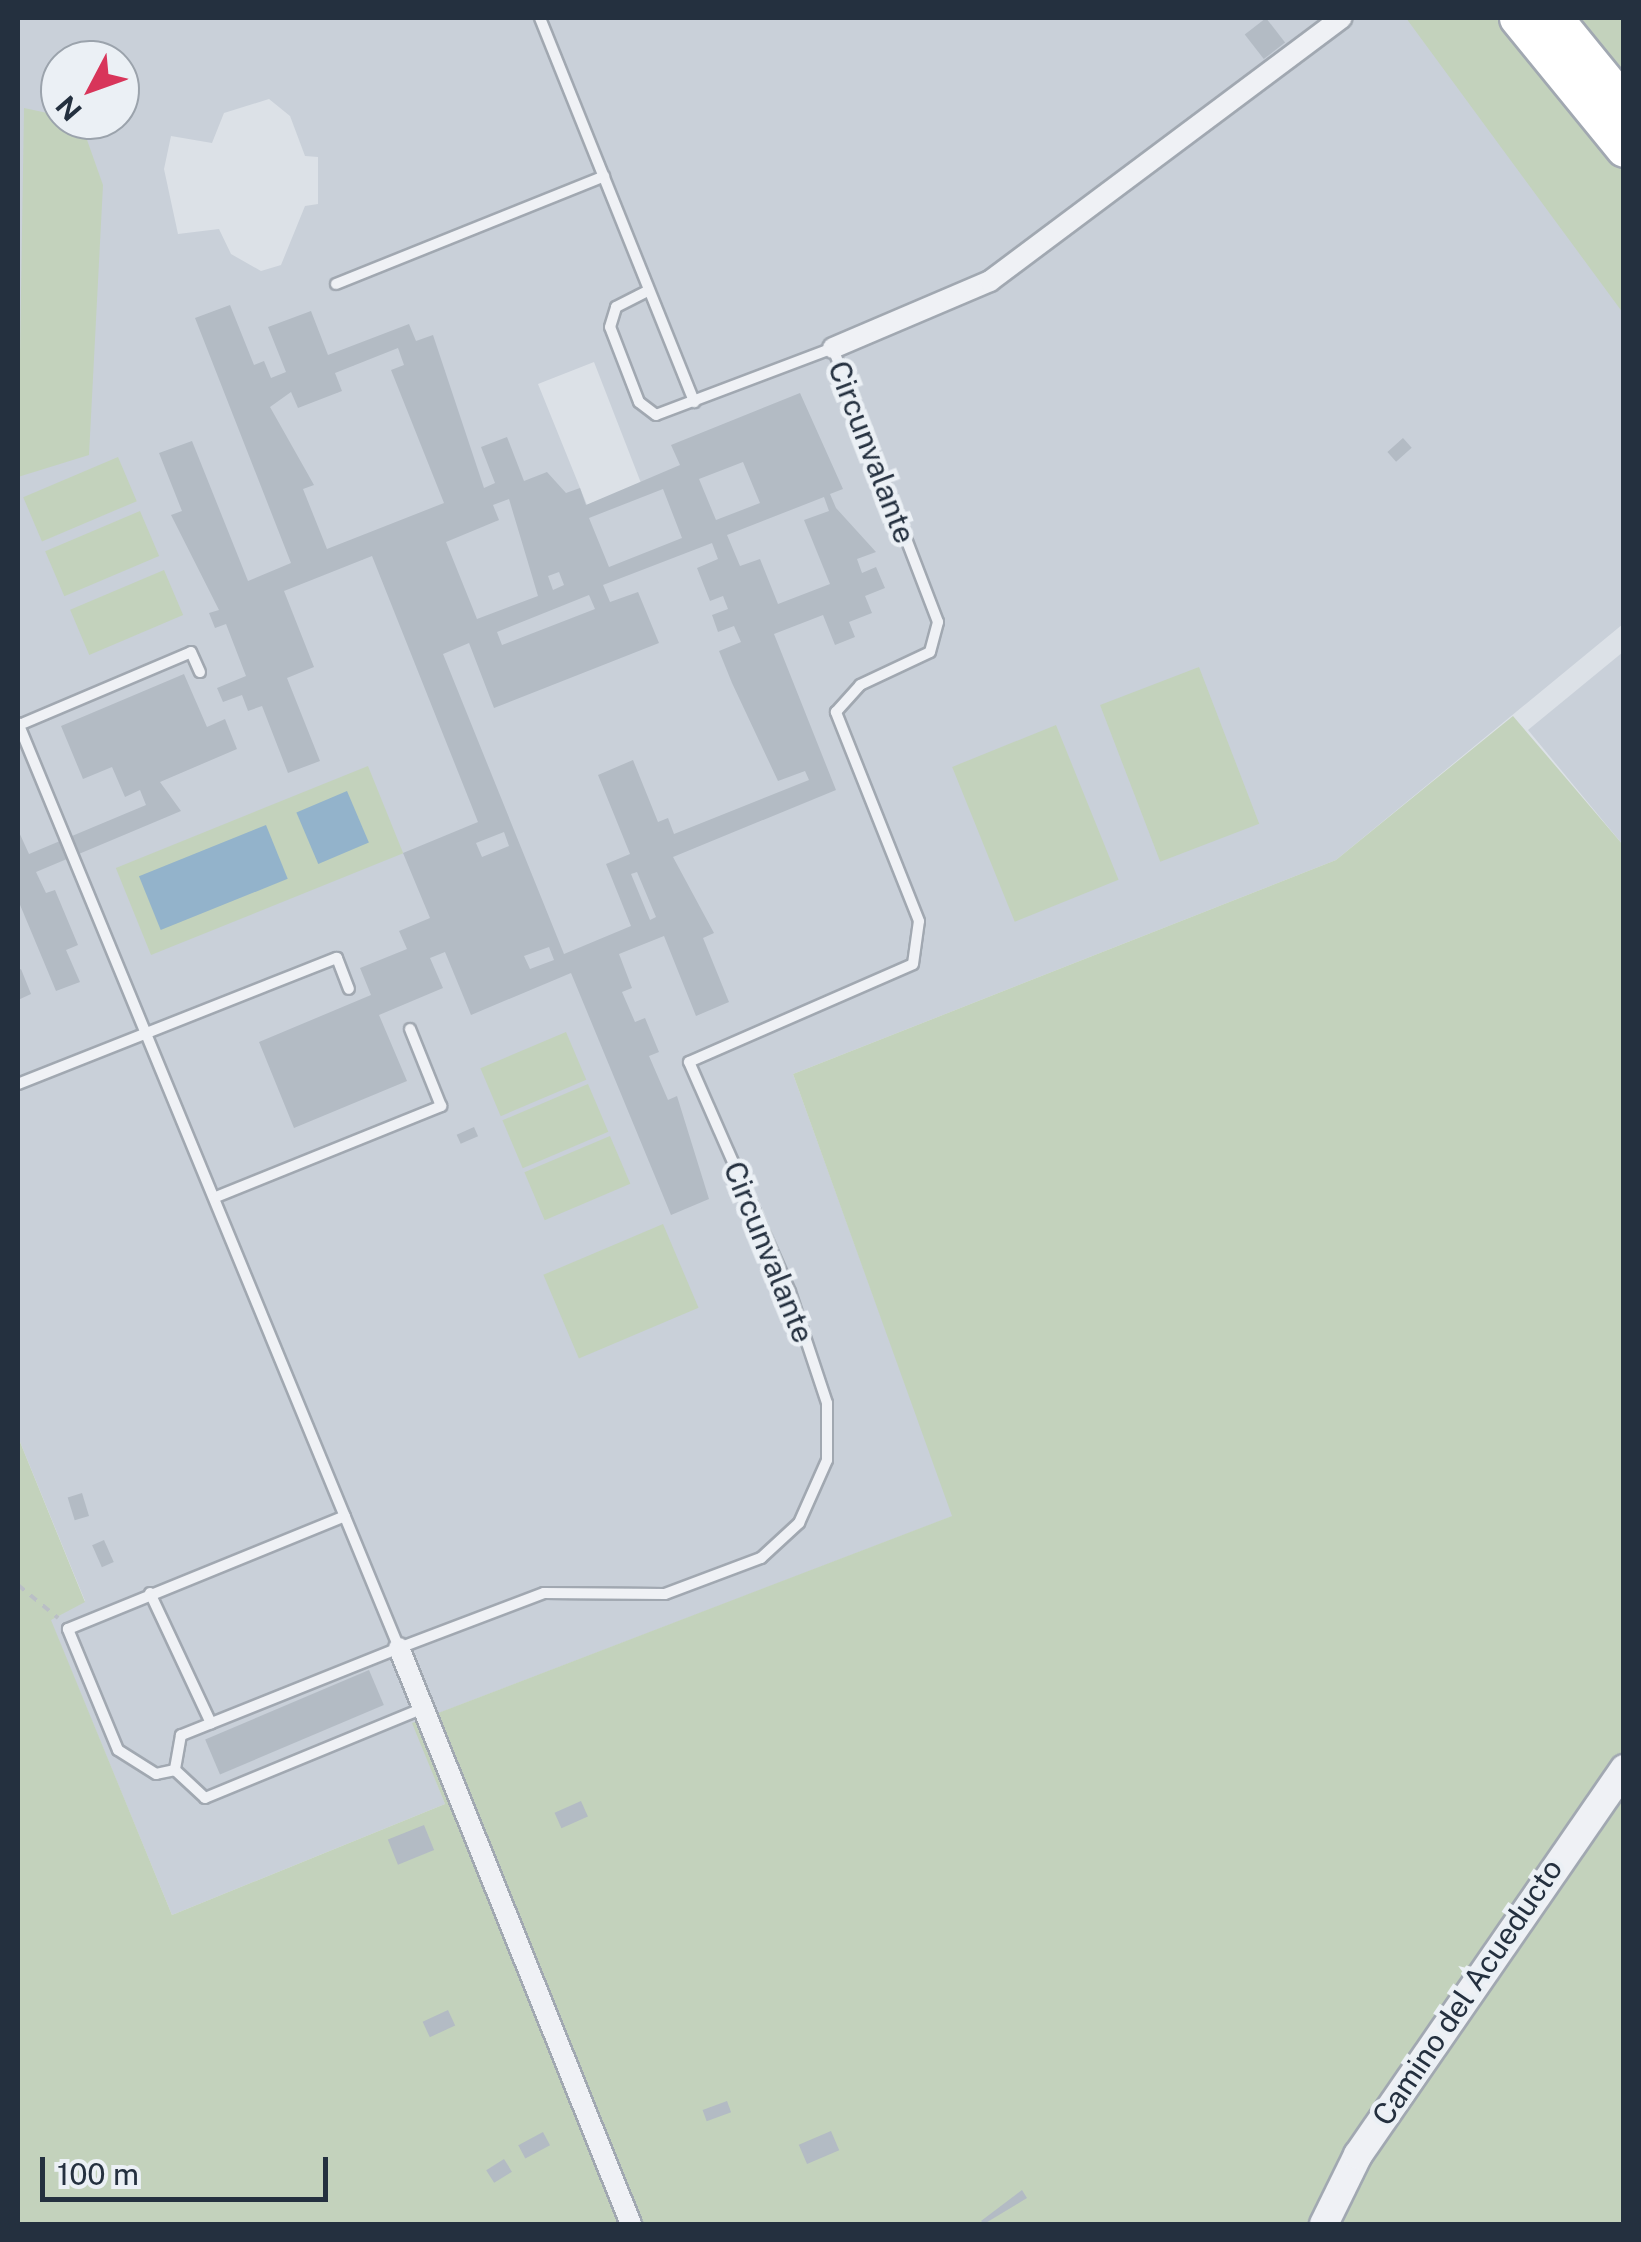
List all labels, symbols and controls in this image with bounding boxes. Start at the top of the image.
north arrow [40,40,140,140]
text: N [49,90,88,128]
street label: Circunvalante [821,356,923,548]
street label: Circunvalante [716,1156,822,1348]
street label: Camino del Acueducto [1364,1852,1570,2132]
scale bar [45,2137,332,2199]
text: 100 m [57,2156,139,2192]

